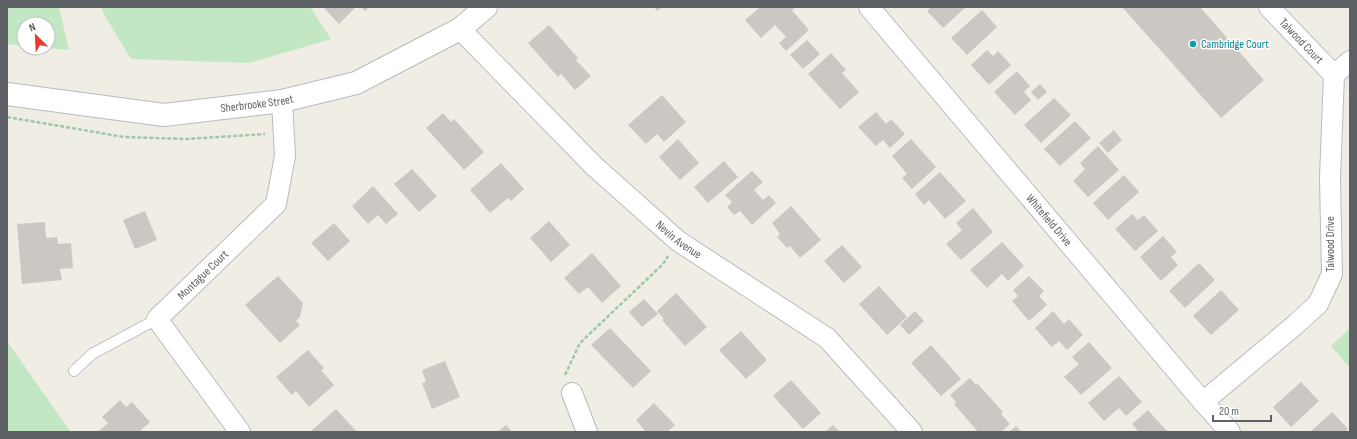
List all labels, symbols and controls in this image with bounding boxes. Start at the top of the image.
street label: Talwood Court [1276,15,1327,68]
north arrow [16,16,56,56]
text: N [27,20,38,34]
place label: Cambridge Court [1201,37,1269,52]
marker: Cambridge Court [1188,39,1198,49]
street label: Sherbrooke Street [220,91,295,116]
street label: Whitefield Drive [1022,191,1075,250]
street label: Talwood Drive [1323,216,1338,272]
street label: Nevin Avenue [652,218,704,262]
street label: Montague Court [175,247,232,303]
scale bar [1213,397,1271,423]
text: 20 m [1219,404,1239,419]

